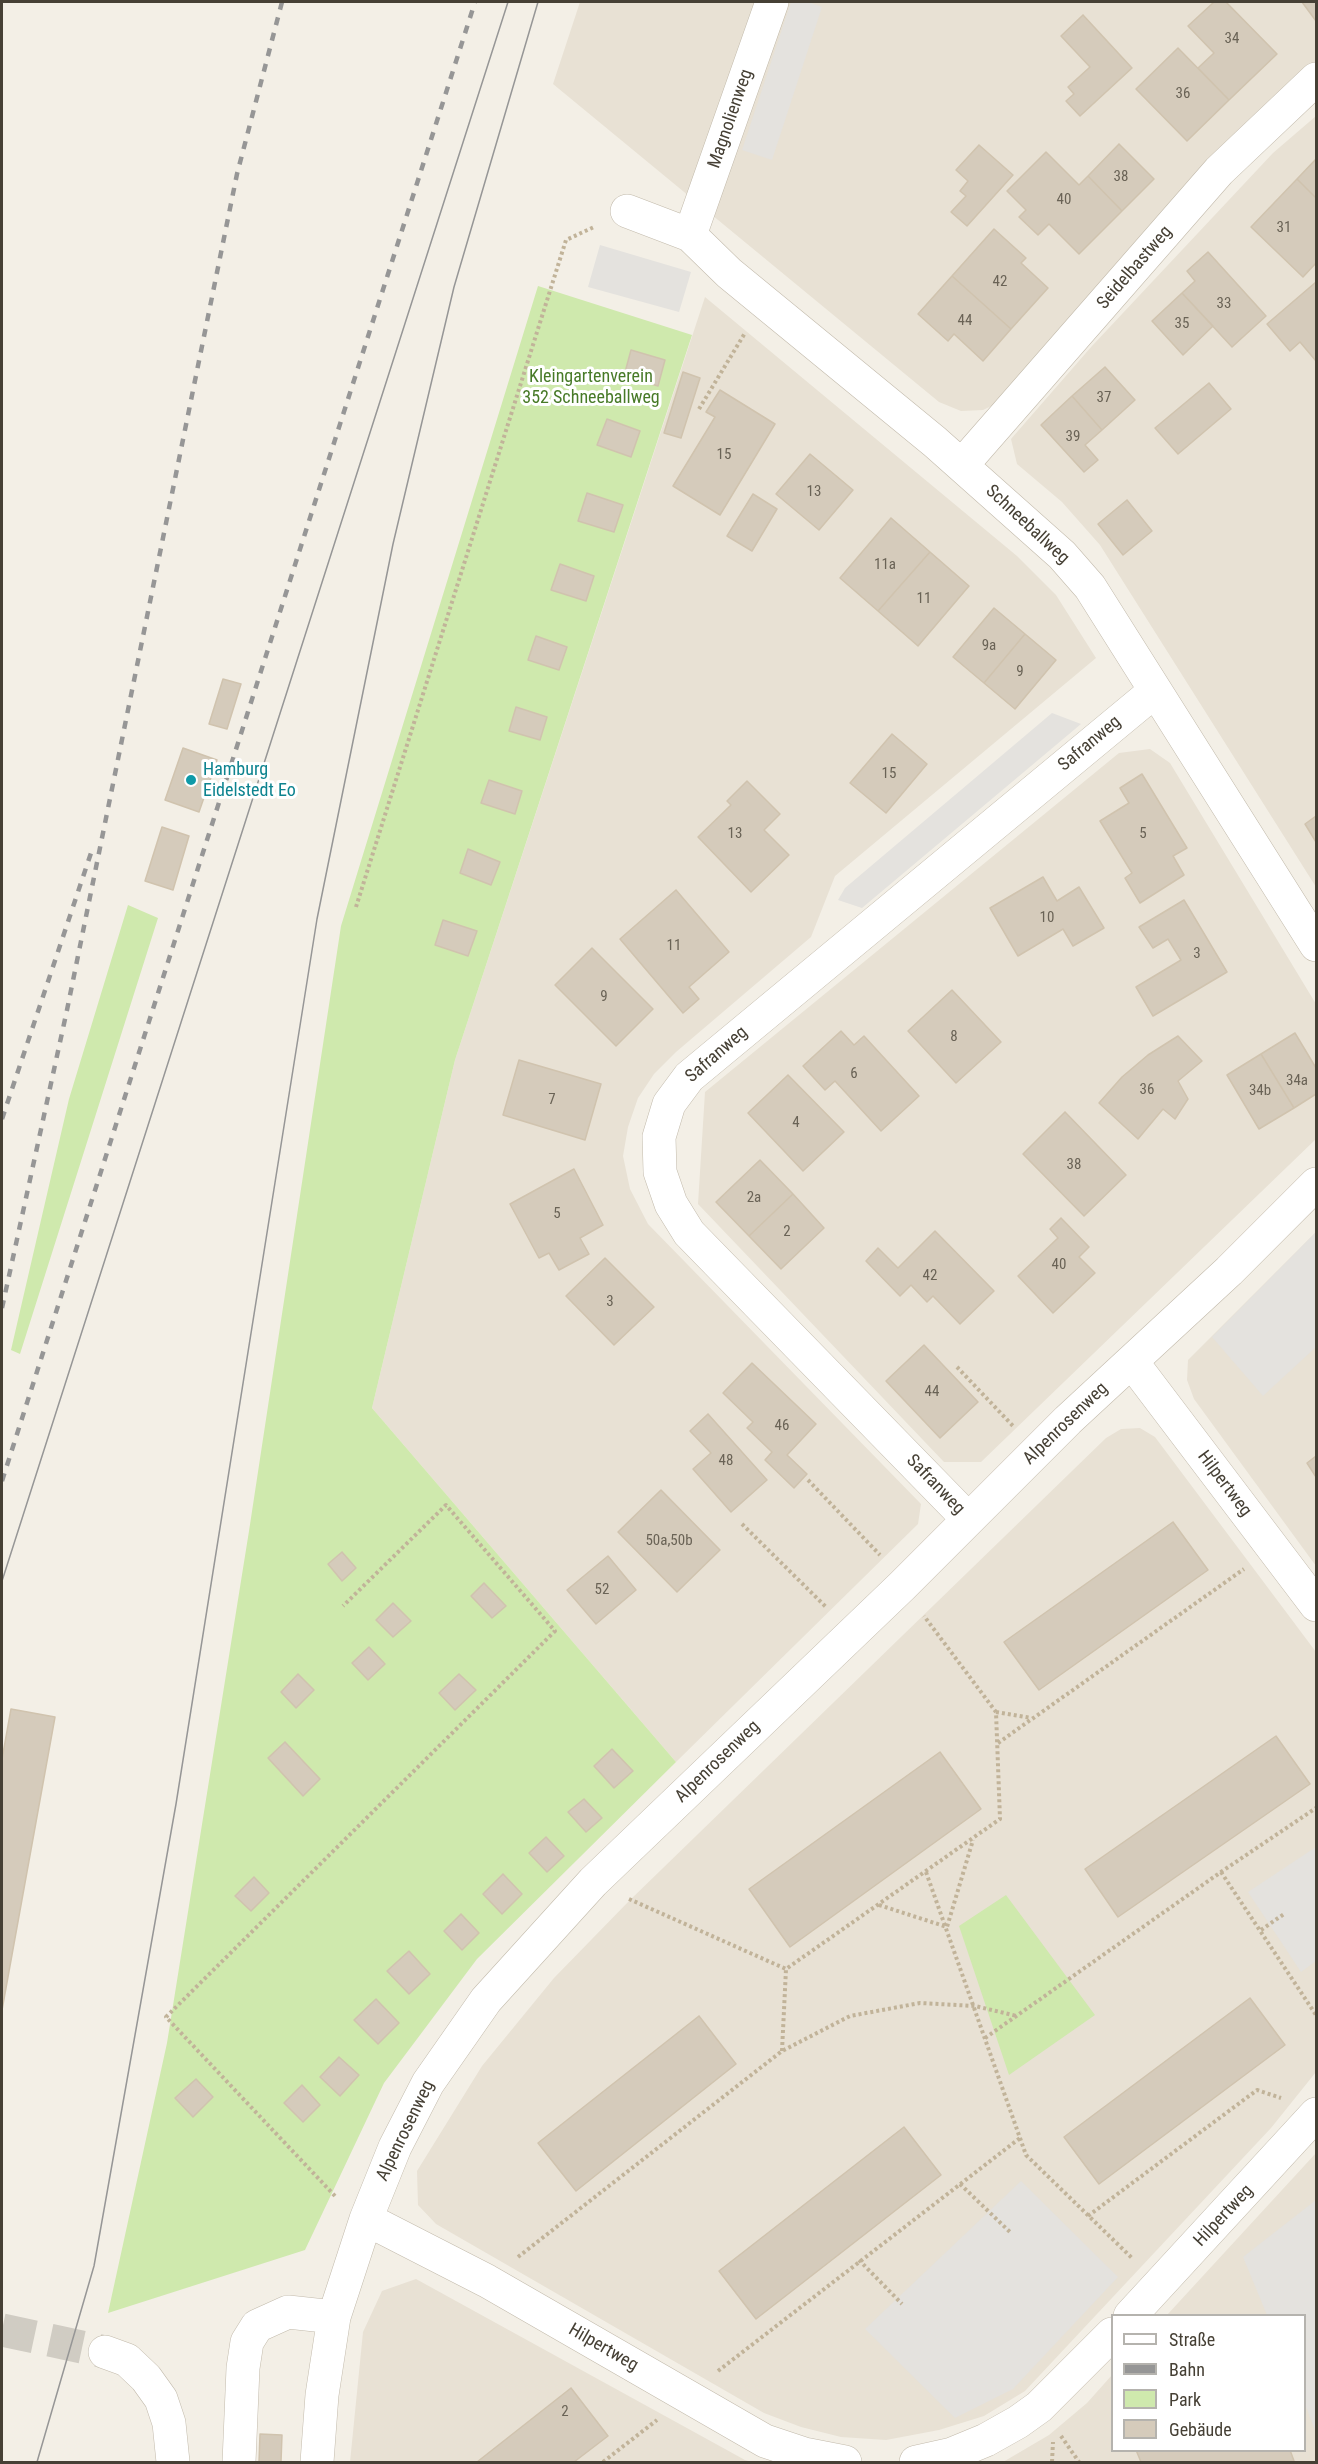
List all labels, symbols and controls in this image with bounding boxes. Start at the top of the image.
house number: 34 [1225,30,1239,48]
street label: Magnolienweg [704,67,758,171]
house number: 36 [1176,85,1190,103]
house number: 38 [1114,168,1128,186]
house number: 40 [1057,191,1071,209]
house number: 31 [1277,219,1291,237]
street label: Seidelbastweg [1093,222,1177,314]
house number: 42 [993,273,1007,291]
house number: 33 [1217,295,1231,313]
house number: 44 [958,312,972,330]
house number: 35 [1175,315,1189,333]
park label: Kleingartenverein 352 Schneeballweg [522,366,660,409]
house number: 37 [1097,389,1111,407]
house number: 39 [1066,428,1080,446]
house number: 15 [717,446,731,464]
street label: Schneeballweg [981,481,1073,569]
house number: 13 [807,483,821,501]
house number: 11a [874,556,896,574]
house number: 11 [917,590,931,608]
house number: 9a [982,637,996,655]
house number: 9 [1016,663,1024,681]
street label: Safranweg [1054,712,1126,776]
place label: Hamburg Eidelstedt Eo [203,759,296,802]
house number: 15 [882,765,896,783]
marker: Hamburg Eidelstedt Eo [184,773,198,787]
house number: 13 [728,825,742,843]
house number: 5 [1139,825,1147,843]
house number: 10 [1040,909,1054,927]
house number: 11 [667,937,681,955]
house number: 3 [1193,945,1201,963]
house number: 9 [600,988,608,1006]
street label: Safranweg [682,1022,752,1088]
house number: 8 [950,1028,958,1046]
house number: 6 [850,1065,858,1083]
house number: 34a [1286,1072,1308,1090]
house number: 36 [1140,1081,1154,1099]
house number: 34b [1249,1082,1271,1100]
house number: 7 [548,1091,556,1109]
house number: 4 [792,1114,800,1132]
house number: 38 [1067,1156,1081,1174]
house number: 2a [747,1189,761,1207]
house number: 5 [553,1205,561,1223]
house number: 2 [783,1223,791,1241]
house number: 40 [1052,1256,1066,1274]
house number: 42 [923,1267,937,1285]
house number: 3 [606,1293,614,1311]
street label: Alpenrosenweg [1019,1378,1113,1470]
house number: 44 [925,1383,939,1401]
house number: 46 [775,1417,789,1435]
street label: Hilpertweg [1192,1447,1256,1521]
street label: Safranweg [901,1450,969,1520]
house number: 48 [719,1452,733,1470]
house number: 50a,50b [645,1532,693,1550]
house number: 52 [595,1581,609,1599]
street label: Alpenrosenweg [671,1716,765,1808]
street label: Alpenrosenweg [372,2077,440,2185]
street label: Hilpertweg [1190,2180,1258,2252]
legend [1111,2314,1306,2452]
street label: Hilpertweg [564,2319,642,2377]
text: Straße [1169,2329,1215,2350]
text: Bahn [1169,2359,1205,2380]
text: Park [1169,2389,1201,2410]
house number: 2 [561,2403,569,2421]
text: Gebäude [1169,2419,1232,2440]

